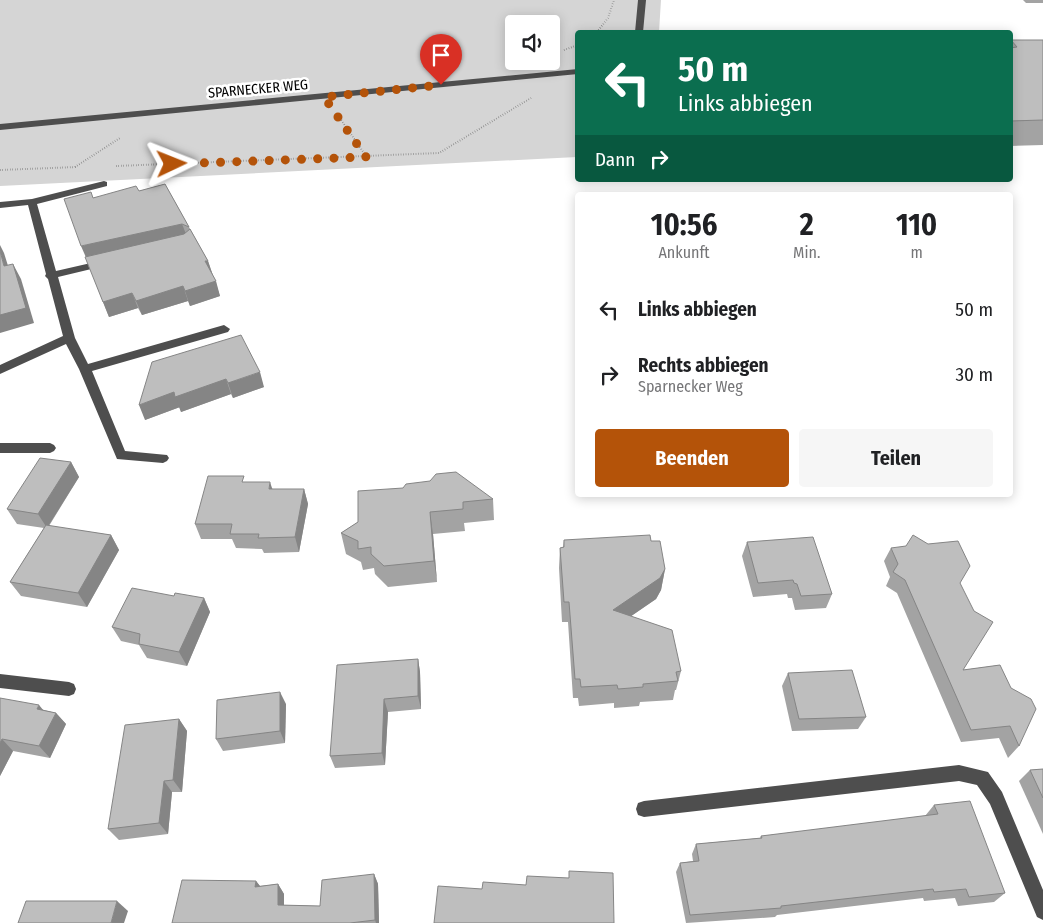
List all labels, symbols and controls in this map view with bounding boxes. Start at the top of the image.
map controls [505,15,560,70]
button: sound [505,15,560,70]
pin [420,34,462,85]
icon: arrive [427,41,455,69]
text: 50 m [678,48,748,90]
icon: left [595,50,660,115]
street label: SPARNECKER WEG [207,76,309,102]
text: Links abbiegen [678,90,813,117]
position arrow [145,137,197,189]
icon: right [645,145,673,173]
text: Dann [595,148,635,171]
text: 10:56 [651,207,717,243]
text: 2 [800,207,814,243]
text: 110 [896,207,937,243]
text: Ankunft [658,243,710,262]
text: Min. [793,243,820,262]
text: m [910,243,923,262]
icon: left [595,296,623,324]
text: Links abbiegen [638,298,757,321]
text: 50 m [955,298,993,321]
text: Rechts abbiegen [638,354,768,377]
icon: right [595,361,623,389]
text: 30 m [955,363,993,386]
text: Sparnecker Weg [638,377,743,396]
button: Beenden [595,429,789,487]
button: Teilen [799,429,993,487]

